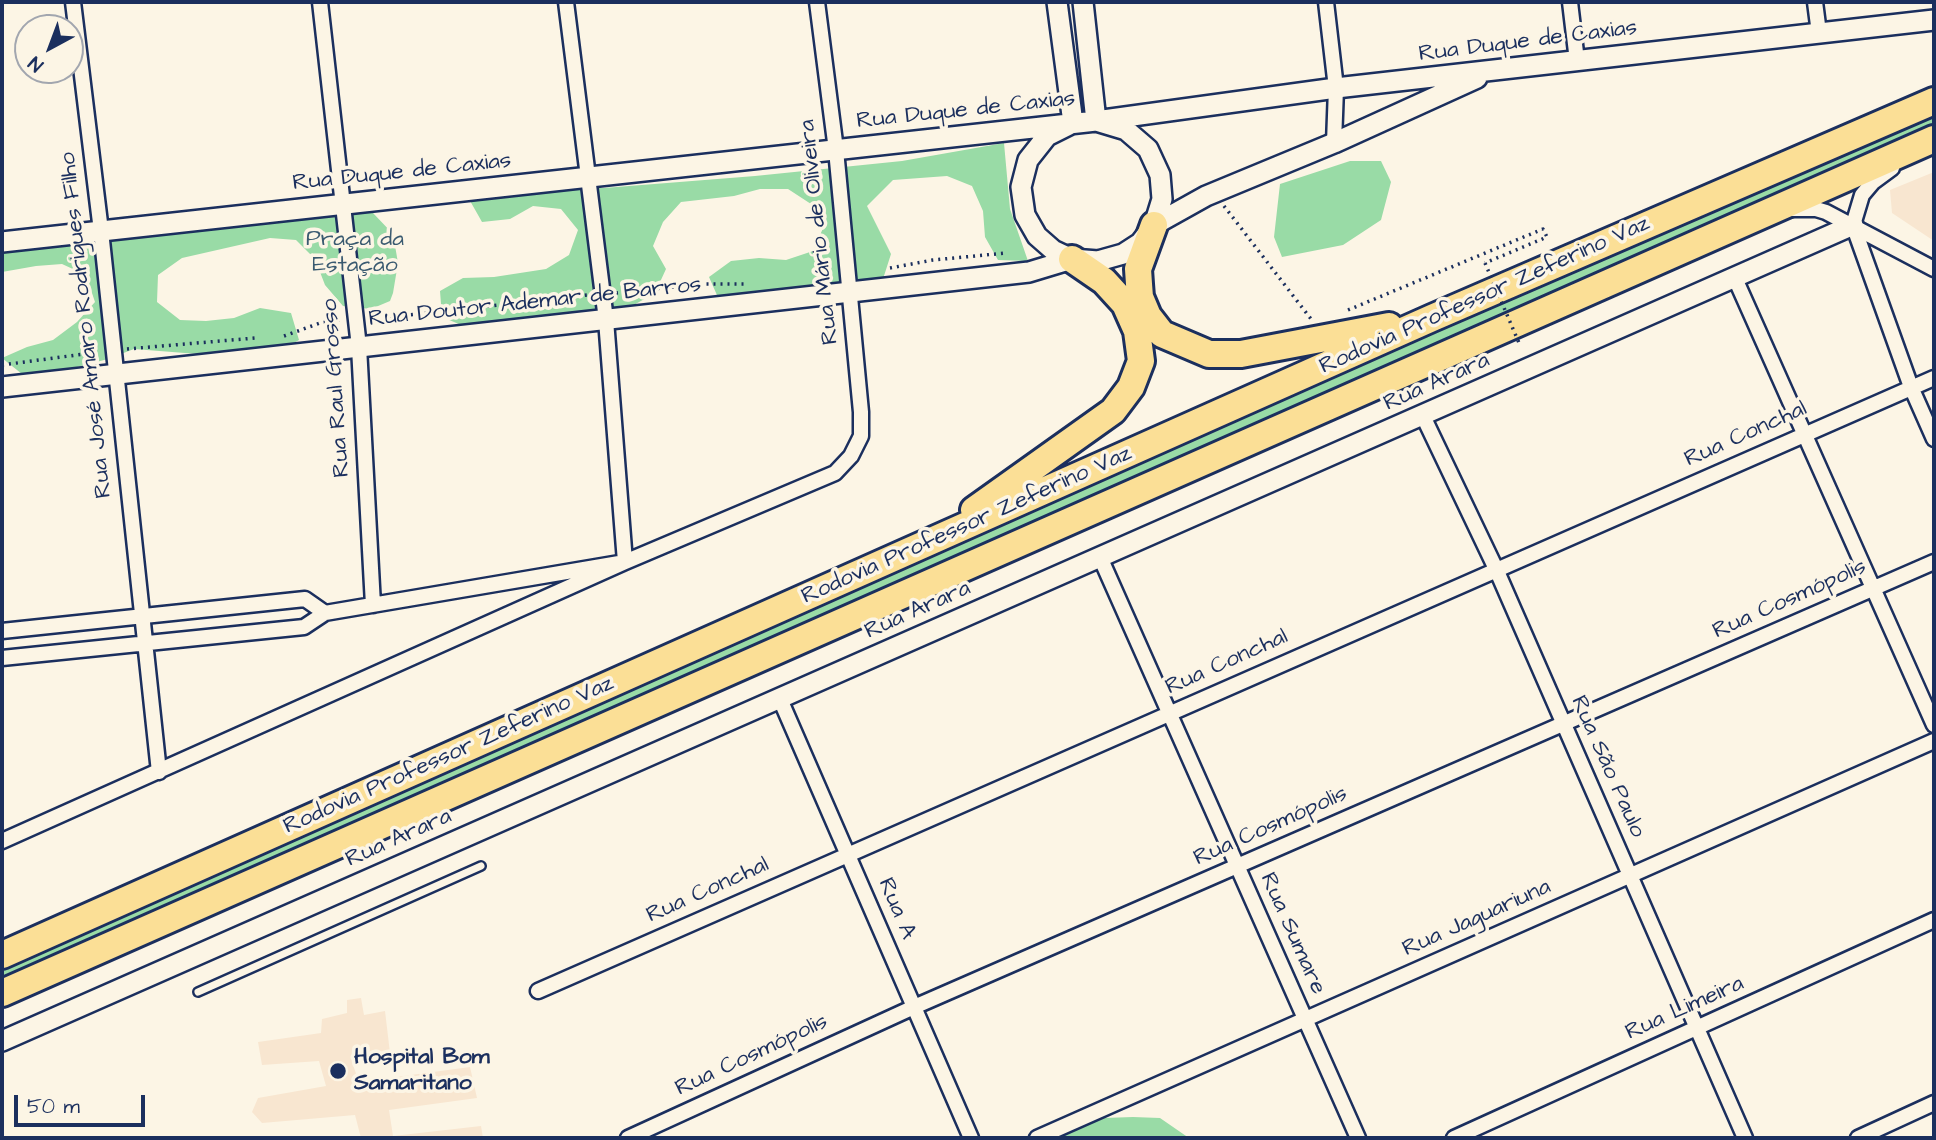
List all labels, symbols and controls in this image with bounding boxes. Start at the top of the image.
north arrow [14,14,84,84]
street label: Rua Duque de Caxias [1417,15,1639,69]
text: N [23,50,50,78]
street label: Rua Duque de Caxias [855,86,1077,136]
street label: Rua Mário de Oliveira [794,118,846,346]
street label: Rua Duque de Caxias [291,148,513,198]
street label: Rua José Amaro Rodrigues Filho [55,151,119,499]
street label: Rodovia Professor Zeferino Vaz [1316,210,1654,382]
park label: Praça da Estação [306,226,404,280]
street label: Rua Doutor Ademar de Barros [367,272,703,334]
street label: Rua Raul Grosso [317,298,357,478]
street label: Rua Arara [1380,348,1494,418]
street label: Rua Conchal [1681,396,1811,474]
street label: Rodovia Professor Zeferino Vaz [798,440,1136,612]
street label: Rua Cosmópolis [1709,554,1871,646]
street label: Rua Arara [861,576,975,646]
street label: Rua Conchal [1162,624,1292,702]
street label: Rodovia Professor Zeferino Vaz [280,670,618,842]
street label: Rua São Paulo [1563,692,1651,842]
street label: Rua Cosmópolis [1190,781,1352,873]
street label: Rua Arara [342,804,456,874]
street label: Rua Conchal [643,852,773,930]
street label: Rua Sumare [1253,869,1331,999]
street label: Rua A [871,874,921,944]
street label: Rua Jaguariuna [1399,874,1555,964]
street label: Rua Limeira [1622,971,1748,1047]
street label: Rua Cosmópolis [671,1009,833,1103]
place label: Hospital Bom Samaritano [354,1044,490,1098]
marker: Hospital Bom Samaritano [328,1061,348,1081]
scale bar [18,1080,149,1124]
text: 50 m [27,1092,80,1121]

